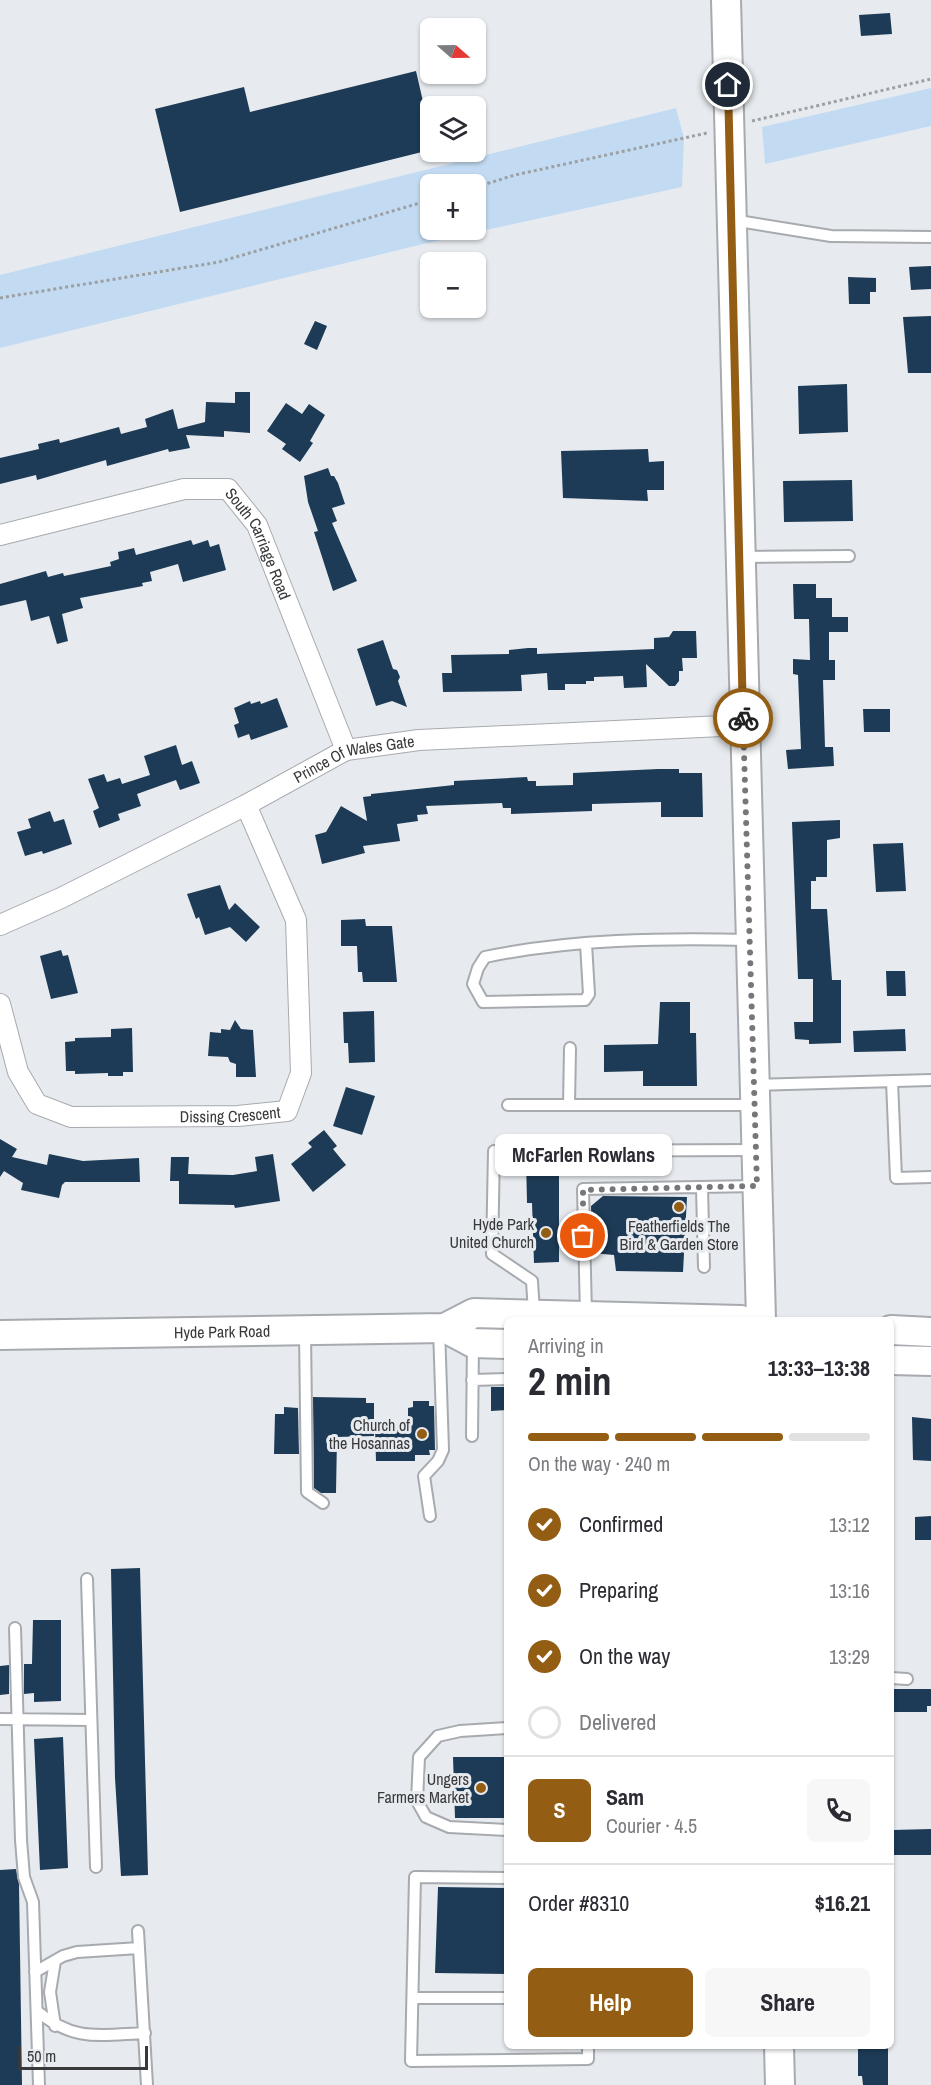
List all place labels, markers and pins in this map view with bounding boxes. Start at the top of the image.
pin [702,59,753,110]
callout: McFarlen Rowlans [494,1134,672,1176]
marker: Featherfields The Bird & Garden Store [672,1200,686,1214]
pin [557,1210,608,1261]
place label: Hyde Park United Church [449,1213,534,1253]
place label: Featherfields The Bird & Garden Store [620,1215,738,1255]
marker: Hyde Park United Church [539,1226,553,1240]
place label: Church of the Hosannas [329,1414,410,1454]
marker: Church of the Hosannas [415,1427,429,1441]
place label: Ungers Farmers Market [377,1768,469,1808]
marker: Ungers Farmers Market [474,1781,488,1795]

